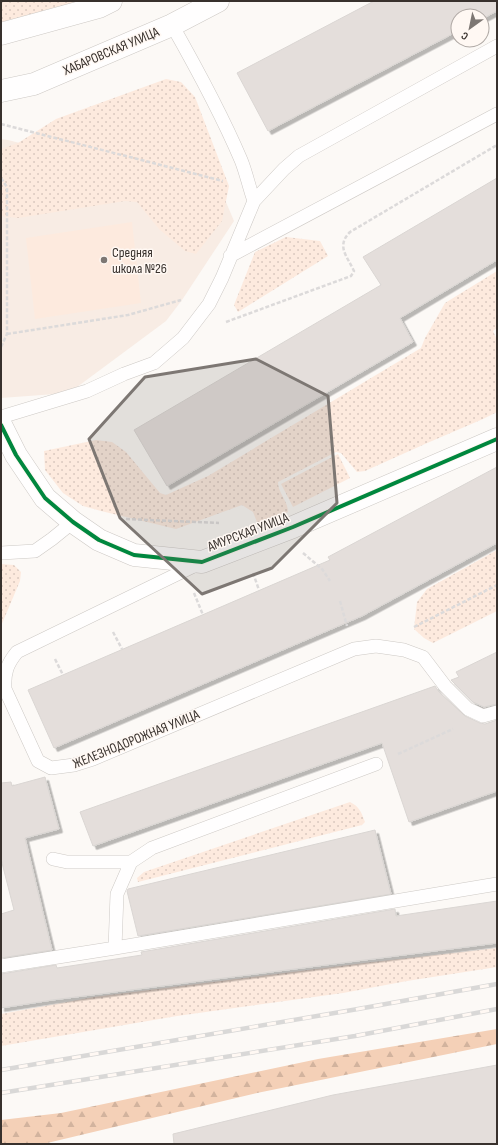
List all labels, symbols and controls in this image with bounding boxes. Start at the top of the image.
north arrow [450,8,490,48]
street label: ХАБАРОВСКАЯ УЛИЦА [60,23,162,79]
text: С [459,29,471,43]
place label: Средняя школа №26 [112,244,167,277]
marker: Средняя школа №26 [99,255,109,265]
street label: АМУРСКАЯ УЛИЦА [204,508,292,556]
street label: ЖЕЛЕЗНОДОРОЖНАЯ УЛИЦА [70,705,203,772]

